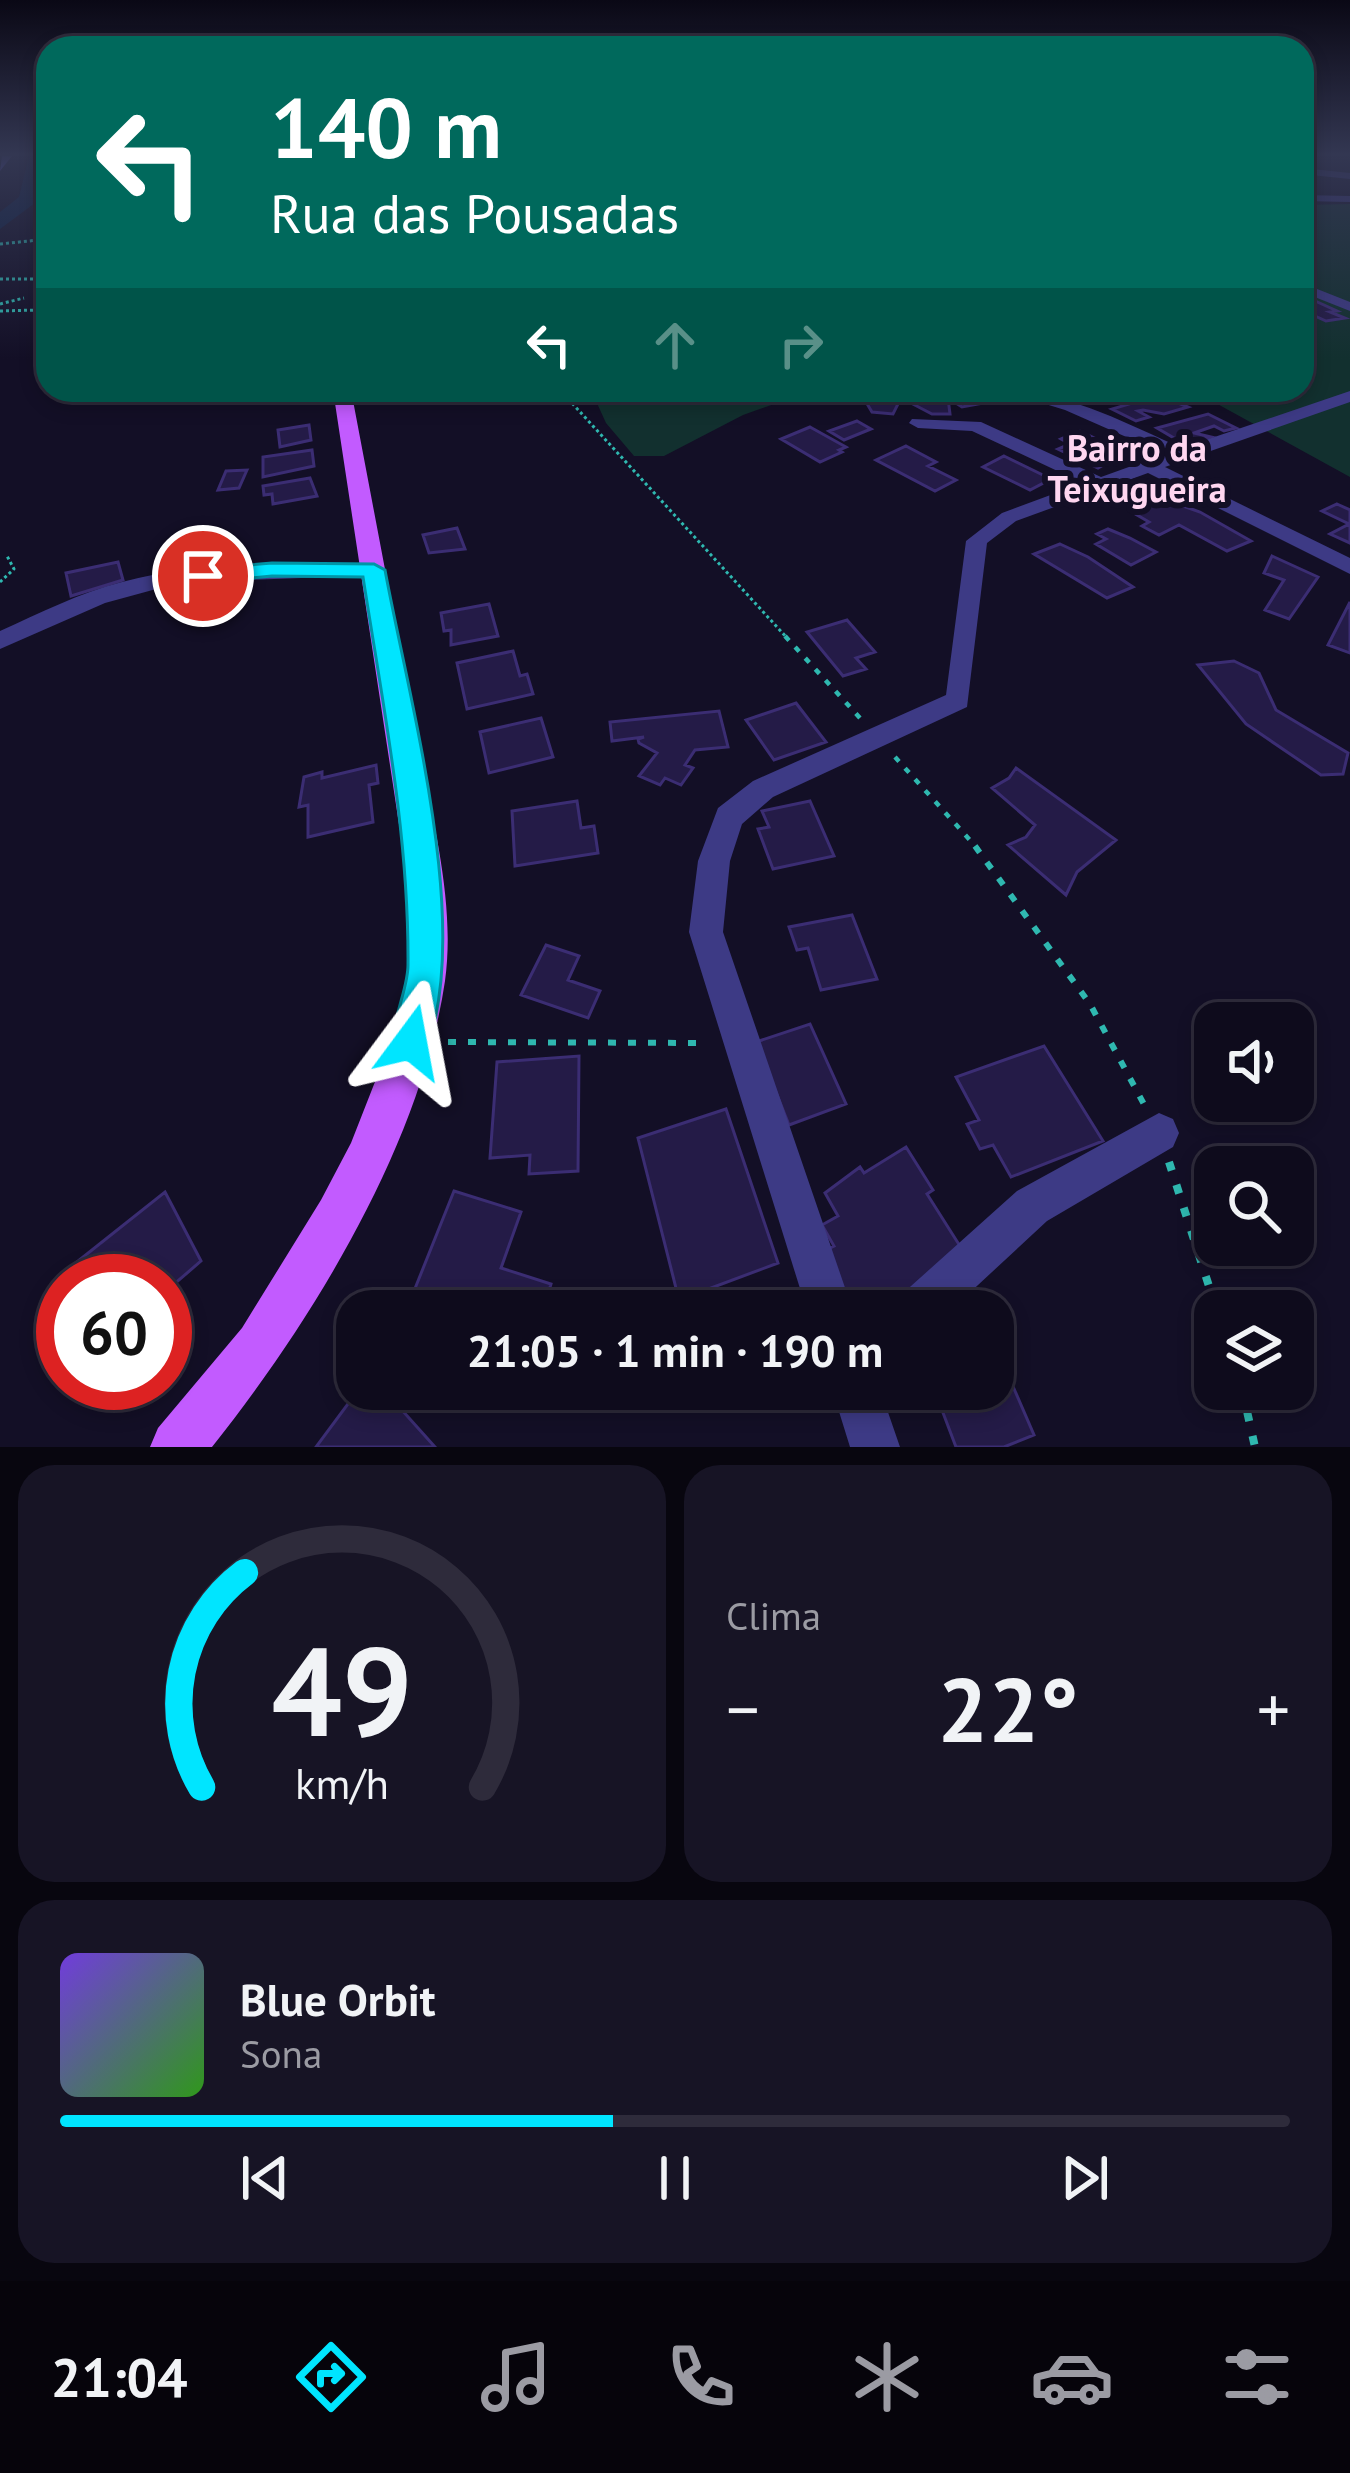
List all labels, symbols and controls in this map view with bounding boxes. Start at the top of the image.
text: 140 m [270,72,502,181]
icon: left [72,84,228,240]
text: Rua das Pousadas [270,178,679,248]
icon: left [516,312,582,378]
icon: ahead [642,312,708,378]
icon: right [768,312,834,378]
district label: Bairro da Teixugueira [1047,424,1227,512]
pin [152,525,254,627]
icon: arrive [170,543,236,609]
position arrow [348,979,474,1105]
map controls [1194,1002,1314,1410]
button: sound [1194,1002,1314,1122]
button: search [1194,1146,1314,1266]
speed limit sign: 60 [36,1254,192,1410]
button: layers [1194,1290,1314,1410]
text: 21:05 · 1 min · 190 m [467,1321,883,1379]
text: Clima [726,1590,821,1641]
text: 49 [271,1609,413,1770]
text: 22° [937,1650,1079,1767]
text: − [726,1666,759,1751]
text: + [1257,1666,1290,1751]
text: km/h [295,1754,389,1810]
text: Blue Orbit [240,1970,436,2028]
text: Sona [240,2028,322,2079]
icon: previous [232,2145,298,2211]
icon: pause [642,2145,708,2211]
icon: next [1052,2145,1118,2211]
icon: directions [289,2335,373,2419]
icon: music [474,2335,558,2419]
icon: phone [659,2335,743,2419]
icon: climate [845,2335,929,2419]
icon: car [1030,2335,1114,2419]
icon: filters [1215,2335,1299,2419]
text: 21:04 [51,2342,188,2412]

